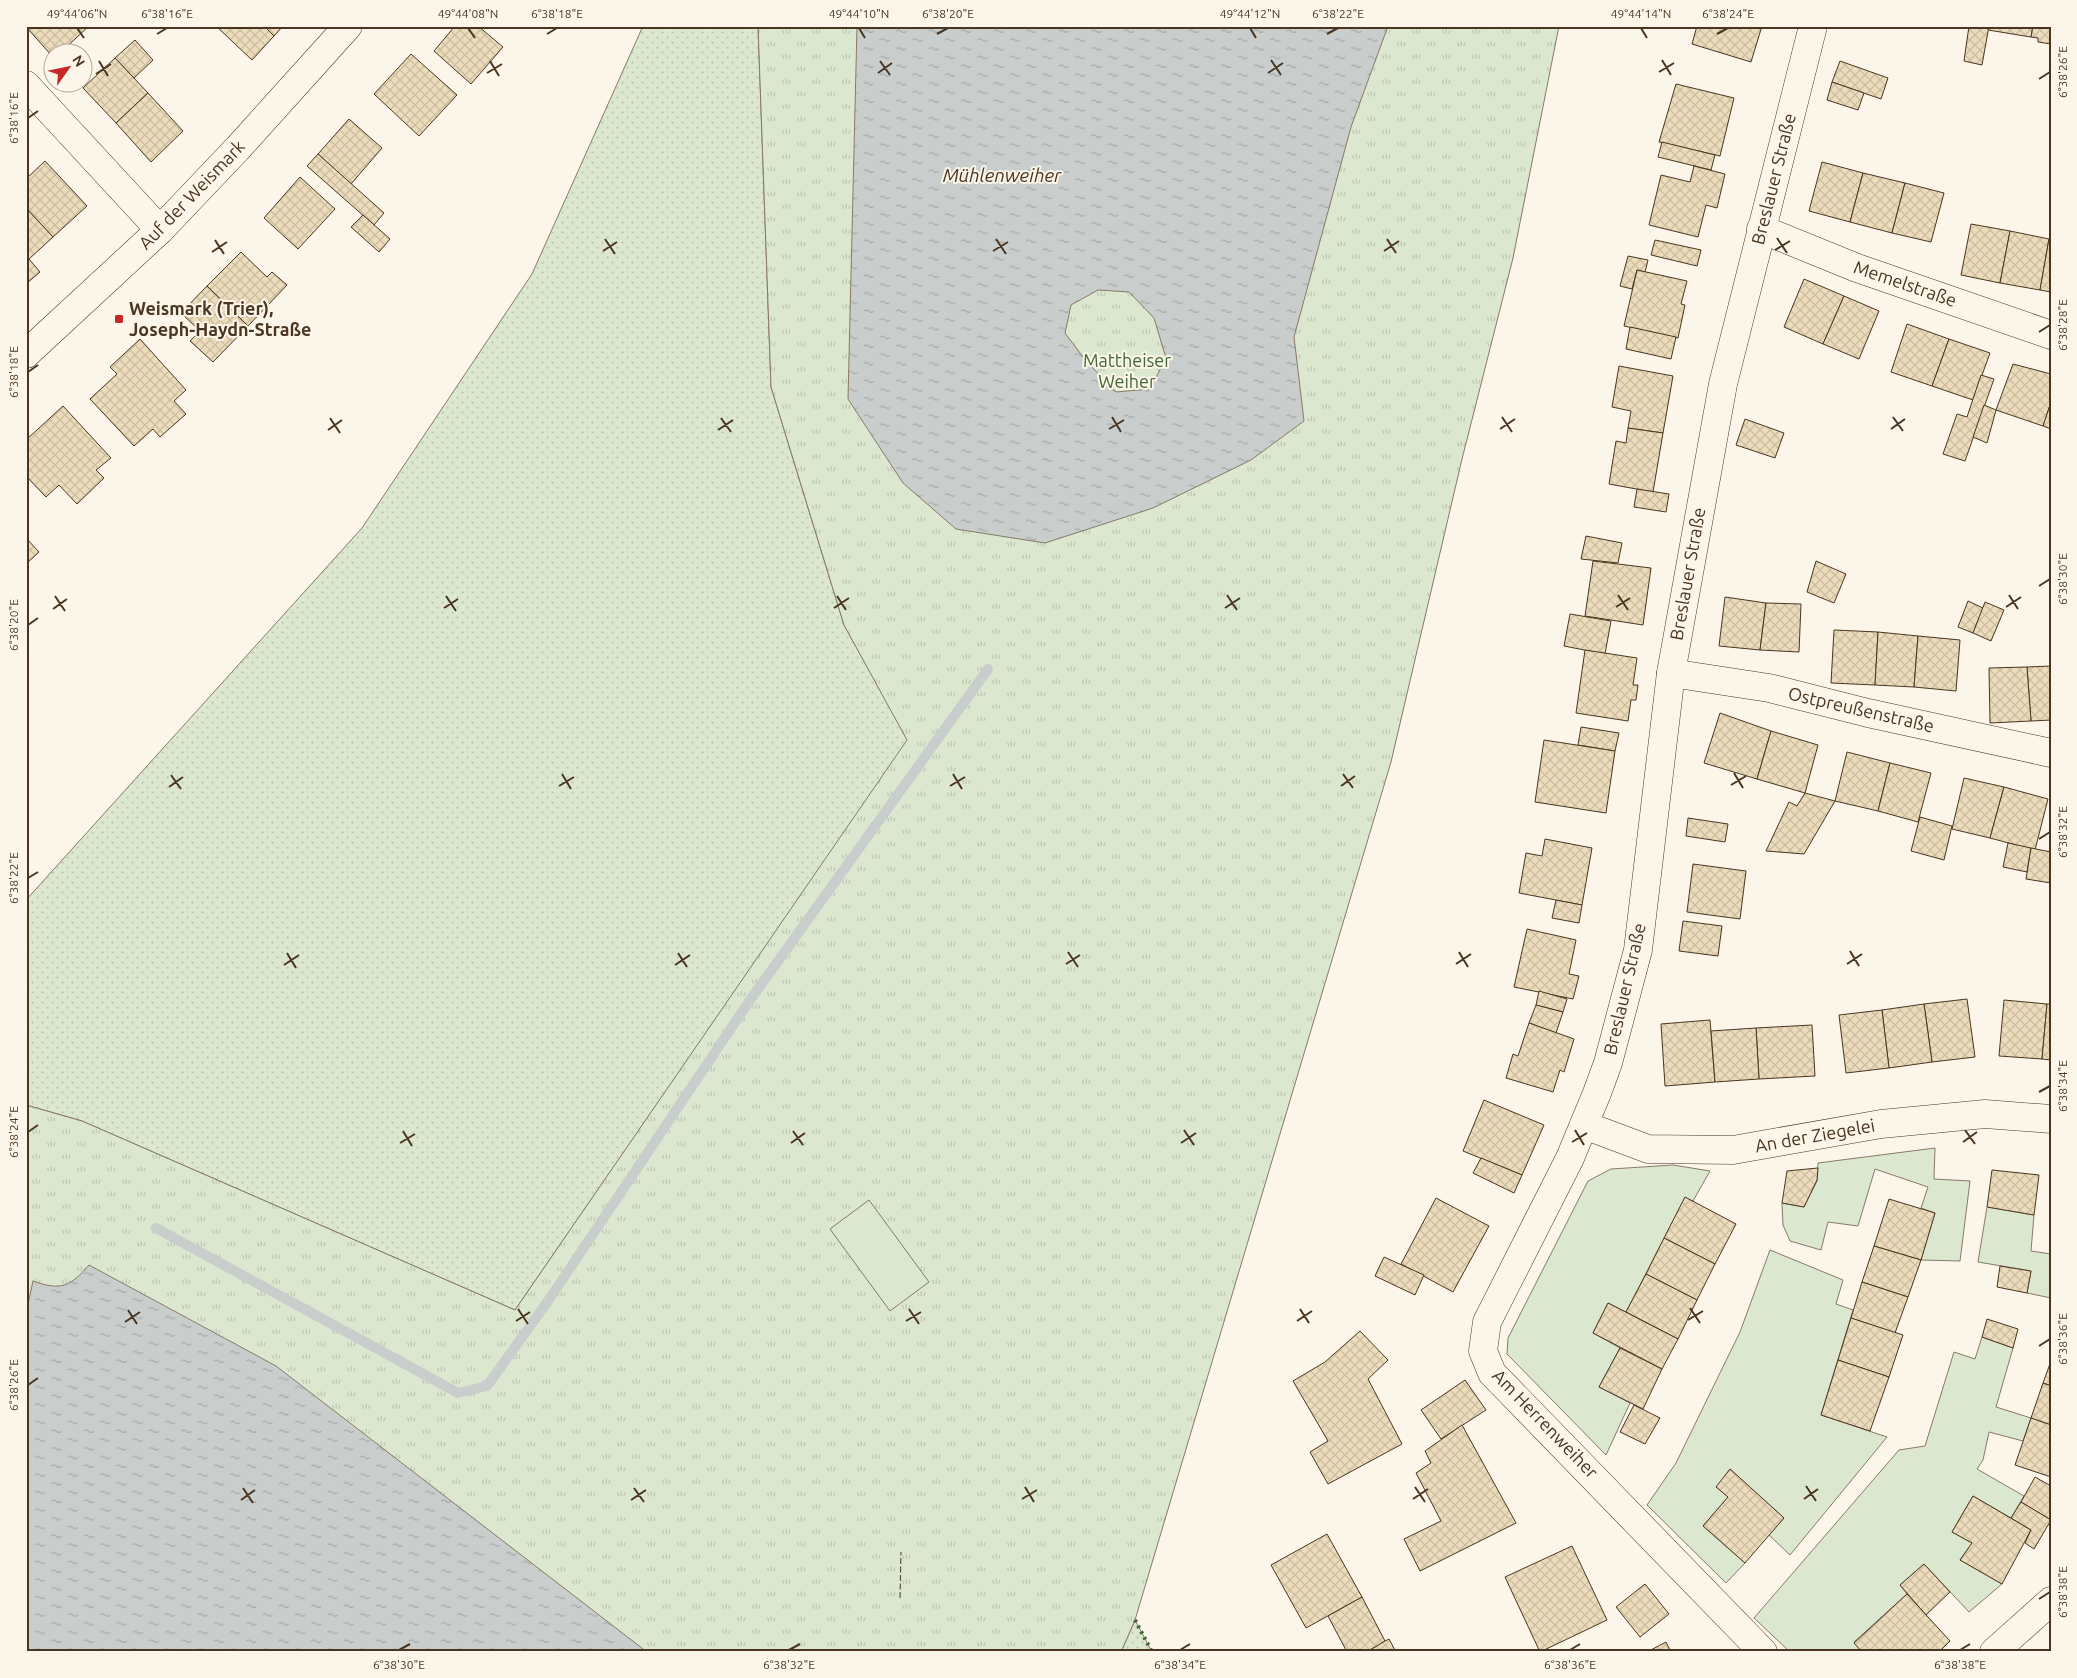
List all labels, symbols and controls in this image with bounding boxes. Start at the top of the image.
text: 49°44'06"N [47,7,107,20]
text: 6°38'16"E [141,7,193,20]
text: 49°44'08"N [438,7,498,20]
text: 6°38'18"E [531,7,583,20]
text: 49°44'10"N [829,7,889,20]
text: 6°38'20"E [922,7,974,20]
text: 49°44'12"N [1220,7,1280,20]
text: 6°38'22"E [1312,7,1364,20]
text: 49°44'14"N [1611,7,1671,20]
text: 6°38'24"E [1702,7,1754,20]
north arrow [42,42,92,92]
text: 6°38'26"E [2056,46,2069,98]
text: N [69,52,88,70]
text: 6°38'16"E [7,92,20,144]
street label: Breslauer Straße [1747,111,1799,246]
street label: Auf der Weismark [134,136,248,253]
water label: Mühlenweiher [943,164,1062,186]
street label: Memelstraße [1851,256,1959,310]
place label: Weismark (Trier), Joseph-Haydn-Straße [129,298,311,339]
text: 6°38'28"E [2056,299,2069,351]
marker: Weismark (Trier), Joseph-Haydn-Straße [113,313,125,325]
text: 6°38'18"E [7,346,20,398]
park label: Mattheiser Weiher [1083,350,1171,391]
street label: Breslauer Straße [1665,506,1709,642]
text: 6°38'30"E [2056,553,2069,605]
text: 6°38'20"E [7,599,20,651]
street label: Ostpreußenstraße [1786,683,1936,736]
text: 6°38'32"E [2056,806,2069,858]
text: 6°38'22"E [7,852,20,904]
street label: Breslauer Straße [1599,921,1649,1057]
text: 6°38'34"E [2056,1060,2069,1112]
text: 6°38'24"E [7,1106,20,1158]
street label: An der Ziegelei [1753,1115,1876,1155]
text: 6°38'36"E [2056,1313,2069,1365]
text: 6°38'26"E [7,1359,20,1411]
street label: Am Herrenweiher [1489,1365,1603,1482]
text: 6°38'38"E [2056,1566,2069,1618]
text: 6°38'30"E [373,1658,425,1671]
text: 6°38'32"E [763,1658,815,1671]
text: 6°38'34"E [1154,1658,1206,1671]
text: 6°38'36"E [1544,1658,1596,1671]
text: 6°38'38"E [1934,1658,1986,1671]

